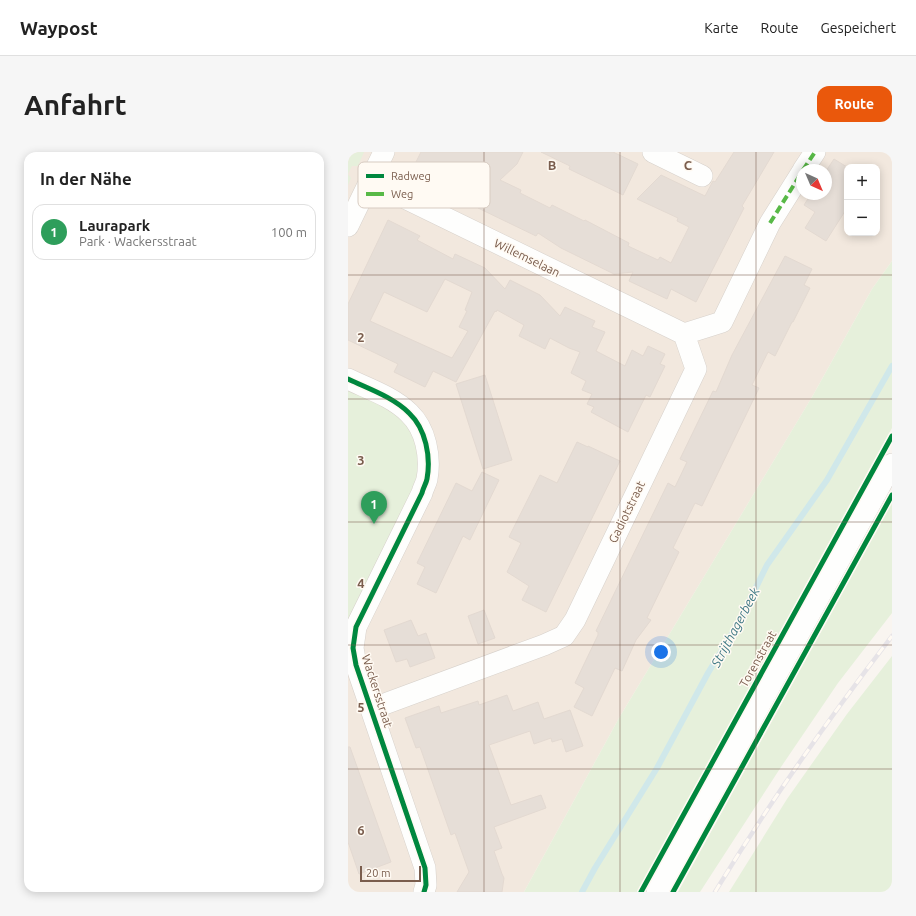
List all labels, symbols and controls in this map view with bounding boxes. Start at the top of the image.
text: Waypost [20,17,98,39]
text: Karte [704,20,738,36]
text: Route [760,20,799,36]
text: Gespeichert [821,20,896,36]
button: Route [817,86,892,122]
text: Anfahrt [24,89,127,120]
text: B [548,158,557,172]
text: C [684,158,693,172]
legend [358,162,490,208]
north arrow [796,164,832,200]
map controls [844,164,880,236]
button: + [844,164,880,200]
text: In der Nähe [40,169,132,188]
text: Radweg [391,170,431,182]
text: Weg [391,188,413,200]
button: − [844,200,880,236]
text: Laurapark [79,217,150,234]
text: 1 [50,225,58,239]
text: 100 m [271,225,307,239]
text: Park · Wackersstraat [79,234,197,248]
street label: Willemselaan [492,236,562,279]
text: 2 [357,330,365,344]
text: 3 [357,453,365,467]
street label: Gadiotstraat [606,478,647,545]
pin: 1 [361,491,387,524]
text: 4 [357,576,365,590]
water label: Strijthagerbeek [708,585,762,670]
street label: Torenstraat [737,628,779,689]
your location [651,642,671,662]
street label: Wackersstraat [359,653,396,729]
text: 5 [357,700,365,714]
text: 6 [357,823,365,837]
scale bar [360,864,421,883]
text: 20 m [366,867,390,879]

